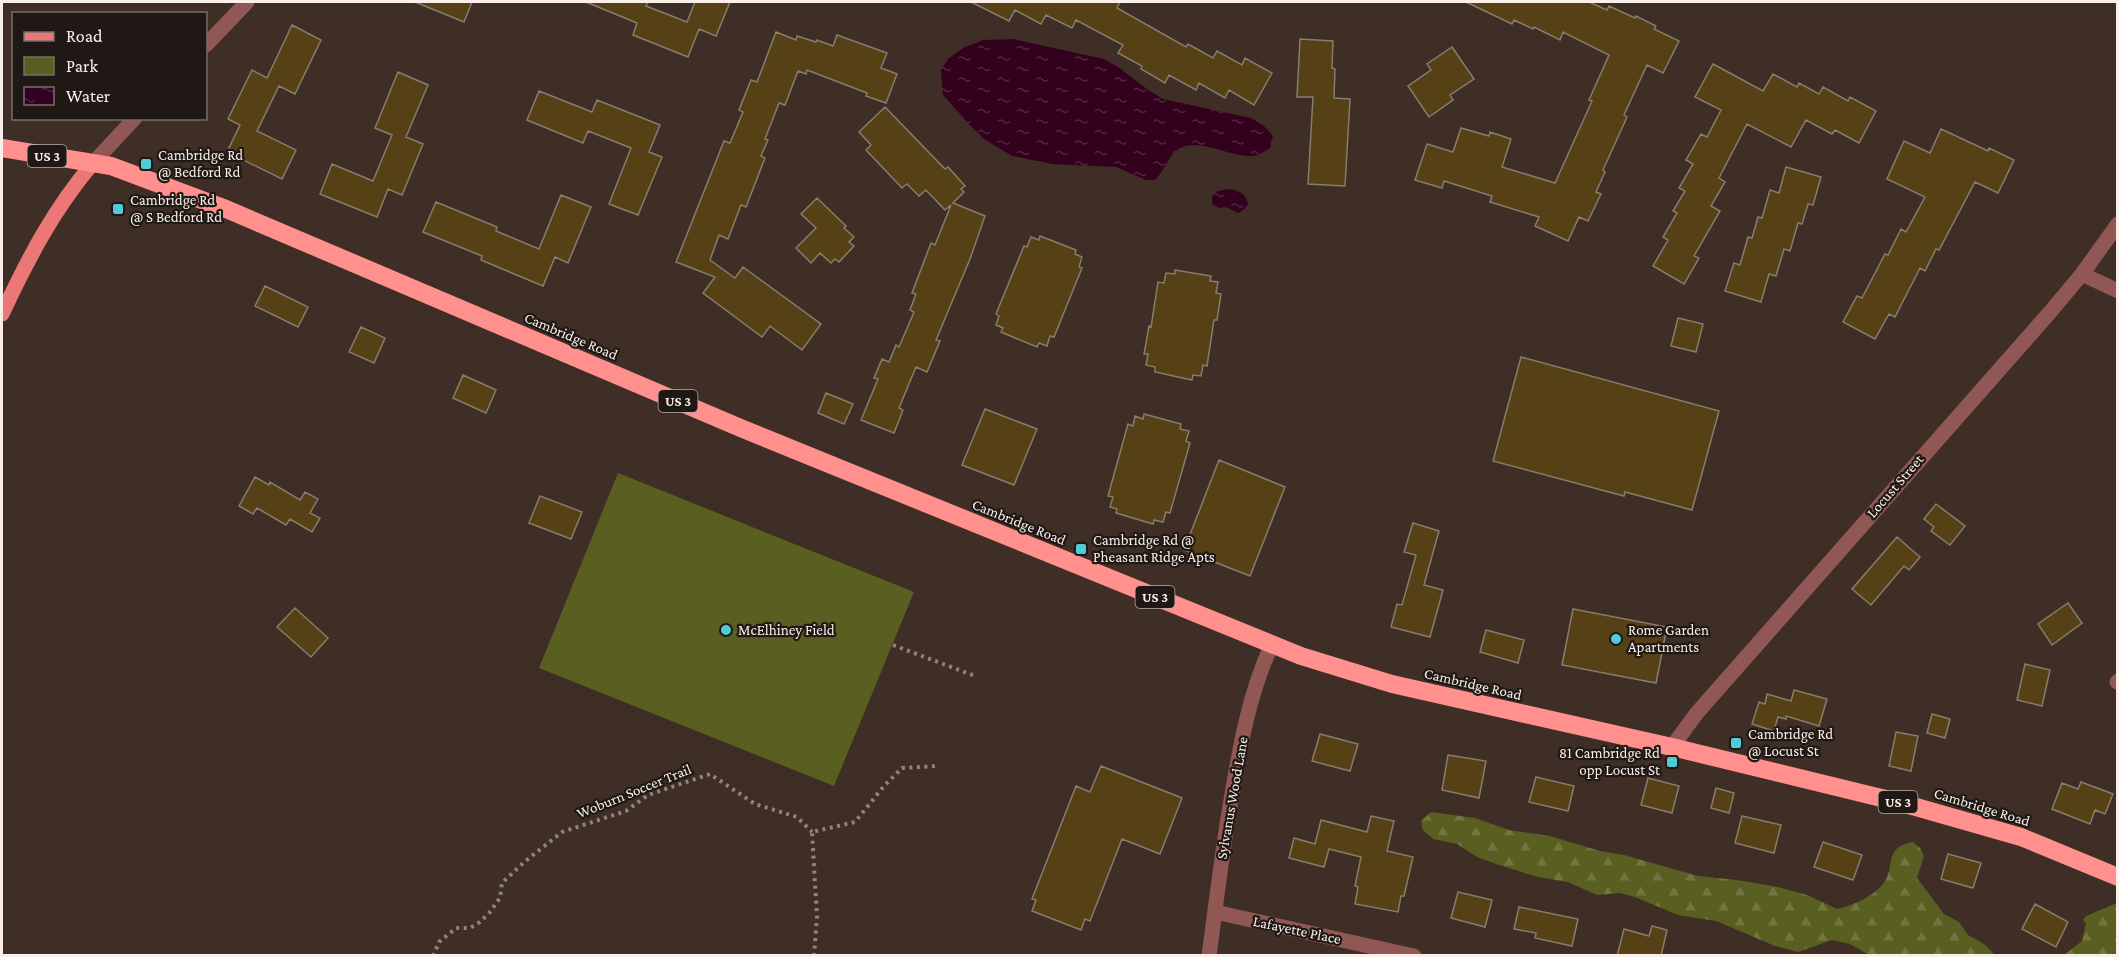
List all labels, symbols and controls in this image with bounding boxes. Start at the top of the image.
legend [12,12,207,120]
text: Road [66,26,103,46]
text: Park [66,56,98,76]
text: Water [66,86,111,106]
road number: US 3 [28,145,66,167]
place label: Cambridge Rd @ Bedford Rd [158,147,243,181]
marker: Cambridge Rd @ Bedford Rd [139,157,153,171]
place label: Cambridge Rd @ S Bedford Rd [130,192,222,226]
marker: Cambridge Rd @ S Bedford Rd [111,202,125,216]
street label: Cambridge Road [522,309,620,364]
road number: US 3 [658,390,698,412]
street label: Locust Street [1863,451,1927,521]
street label: Cambridge Road [969,496,1068,549]
place label: Cambridge Rd @ Pheasant Ridge Apts [1093,532,1215,566]
marker: Cambridge Rd @ Pheasant Ridge Apts [1074,542,1088,556]
road number: US 3 [1136,586,1174,608]
place label: McElhiney Field [738,622,835,639]
place label: Rome Garden Apartments [1628,622,1709,656]
marker: McElhiney Field [719,623,733,637]
marker: Rome Garden Apartments [1609,632,1623,646]
street label: Cambridge Road [1422,665,1523,704]
place label: Cambridge Rd @ Locust St [1748,726,1833,760]
street label: Sylvanus Wood Lane [1213,735,1252,861]
marker: Cambridge Rd @ Locust St [1729,736,1743,750]
place label: 81 Cambridge Rd opp Locust St [1559,745,1661,779]
marker: 81 Cambridge Rd opp Locust St [1665,755,1679,769]
street label: Woburn Soccer Trail [574,761,694,821]
street label: Cambridge Road [1932,785,2032,830]
road number: US 3 [1878,791,1918,813]
street label: Lafayette Place [1251,913,1343,948]

